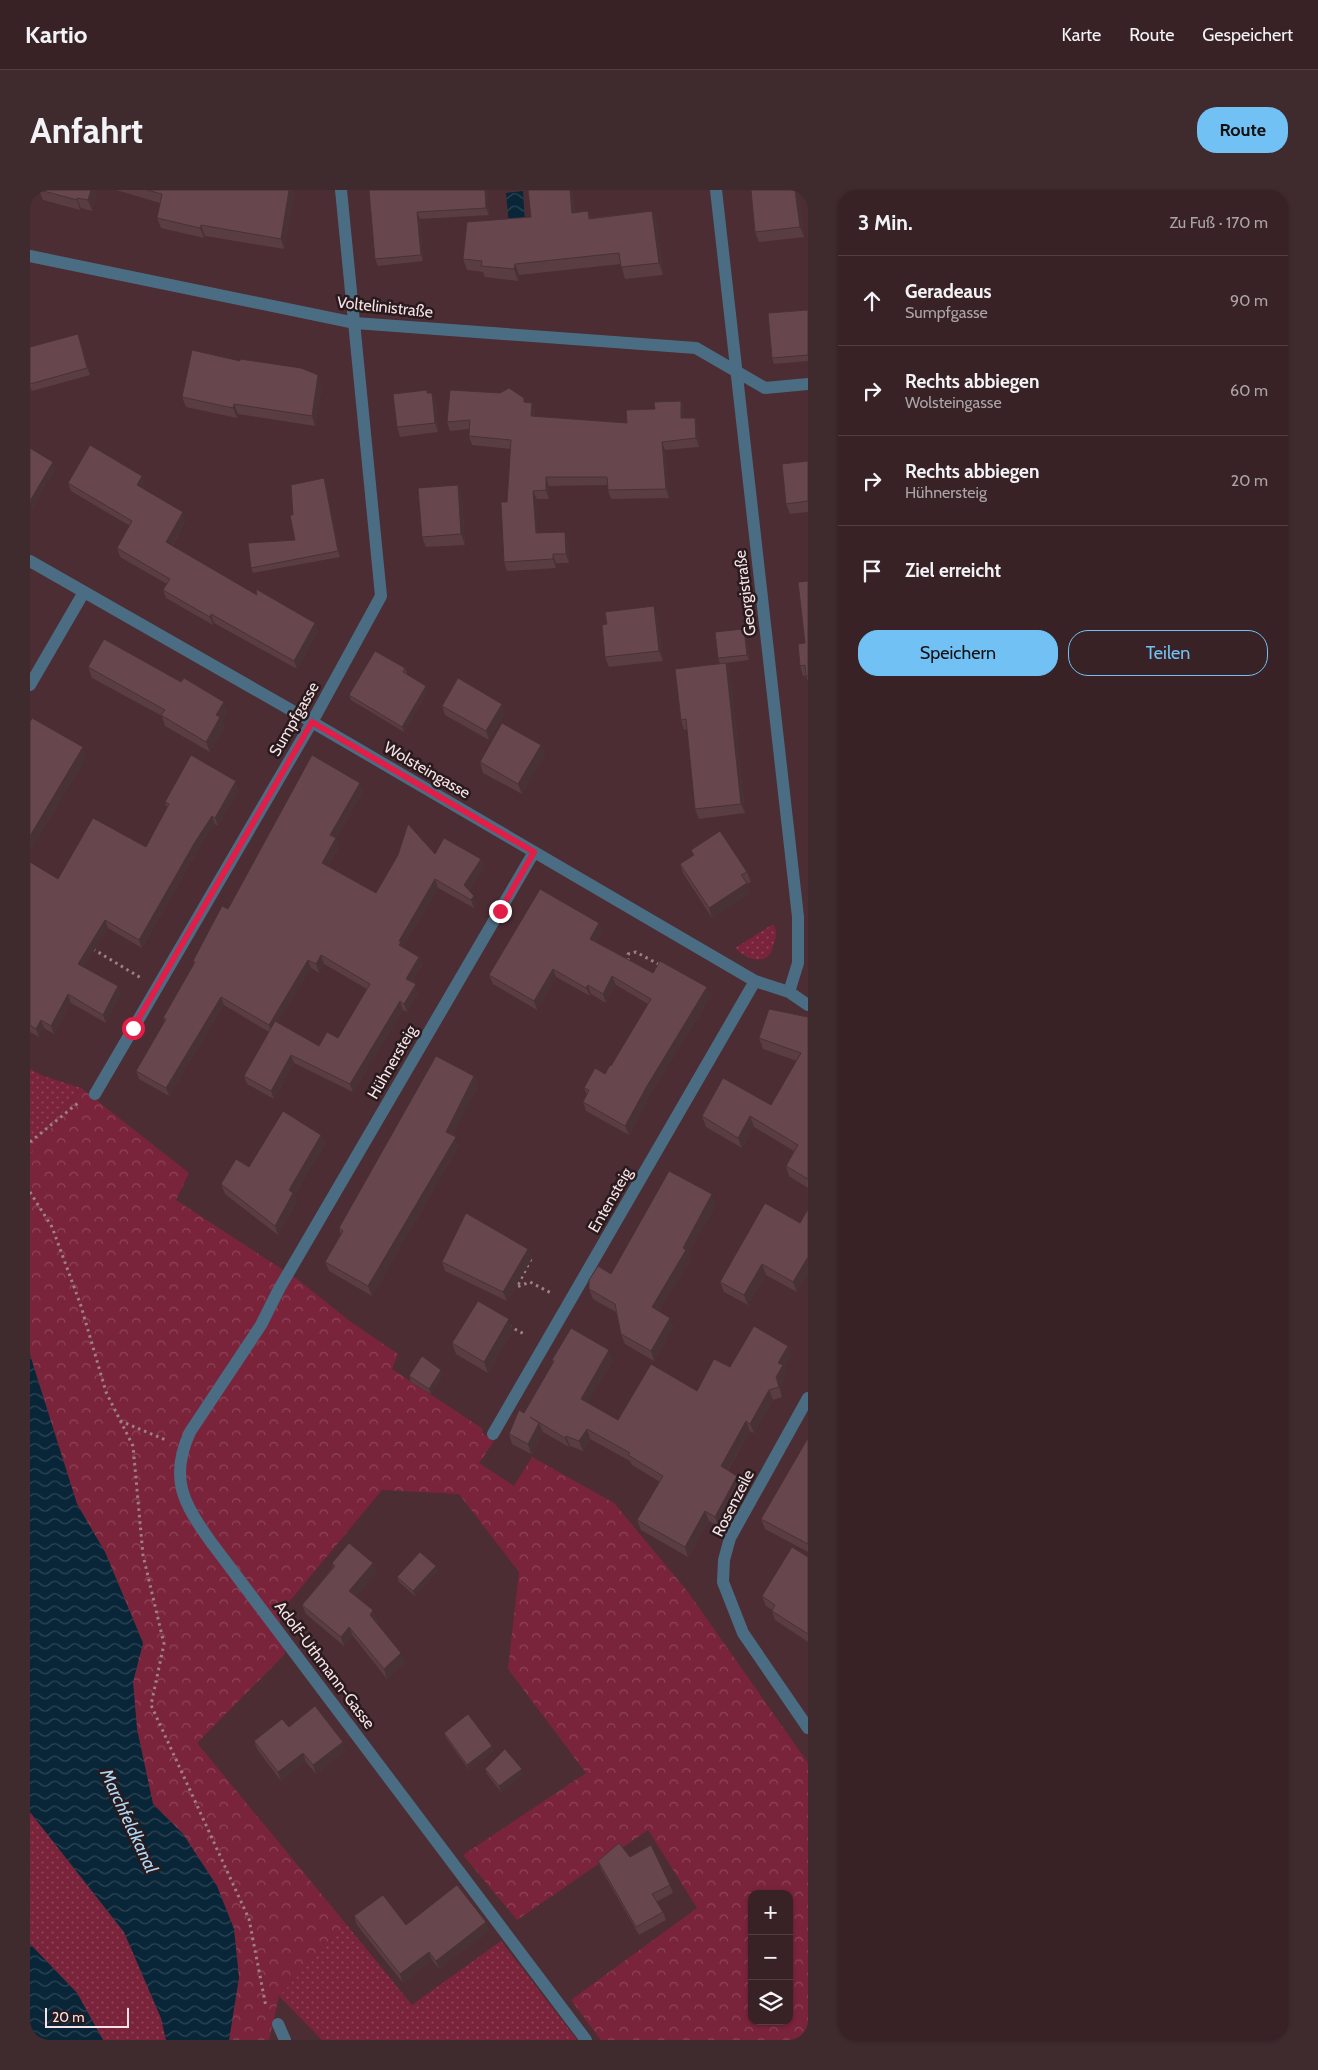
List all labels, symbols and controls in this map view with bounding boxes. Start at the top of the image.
text: Kartio [25,20,88,49]
text: Karte [1062,24,1101,46]
text: Route [1129,24,1174,46]
text: Gespeichert [1202,24,1293,46]
button: Route [1197,107,1288,153]
text: Anfahrt [30,109,143,152]
text: 3 Min. [858,210,913,235]
text: Zu Fuß · 170 m [1169,213,1268,232]
text: Geradeaus [905,280,991,303]
icon: ahead [858,287,886,315]
text: 90 m [1230,291,1268,310]
street label: Voltelinistraße [336,293,434,321]
text: Sumpfgasse [905,303,988,322]
text: Rechts abbiegen [905,370,1039,393]
icon: right [858,377,886,405]
text: 60 m [1230,381,1268,400]
text: Wolsteingasse [905,393,1002,412]
text: Rechts abbiegen [905,460,1039,483]
icon: right [858,467,886,495]
text: 20 m [1231,471,1268,490]
text: Hühnersteig [905,483,987,502]
street label: Georgistraße [730,549,760,637]
icon: arrive [858,557,886,585]
text: Ziel erreicht [905,559,1001,582]
button: Speichern [858,630,1058,676]
button: Teilen [1068,630,1268,676]
street label: Sumpfgasse [265,678,323,760]
street label: Wolsteingasse [380,738,474,802]
route end [489,900,512,923]
route start [122,1017,145,1040]
street label: Hühnersteig [363,1021,421,1102]
street label: Entensteig [584,1163,637,1236]
street label: Rosenzeile [708,1466,758,1540]
street label: Adolf-Uthmann-Gasse [271,1598,379,1732]
water label: Marchfeldkanal [95,1764,163,1877]
map controls [748,1890,793,2025]
button: + [748,1890,793,1935]
button: − [748,1935,793,1980]
button: layers [748,1980,793,2025]
scale bar [45,2005,129,2028]
text: 20 m [52,2008,85,2026]

